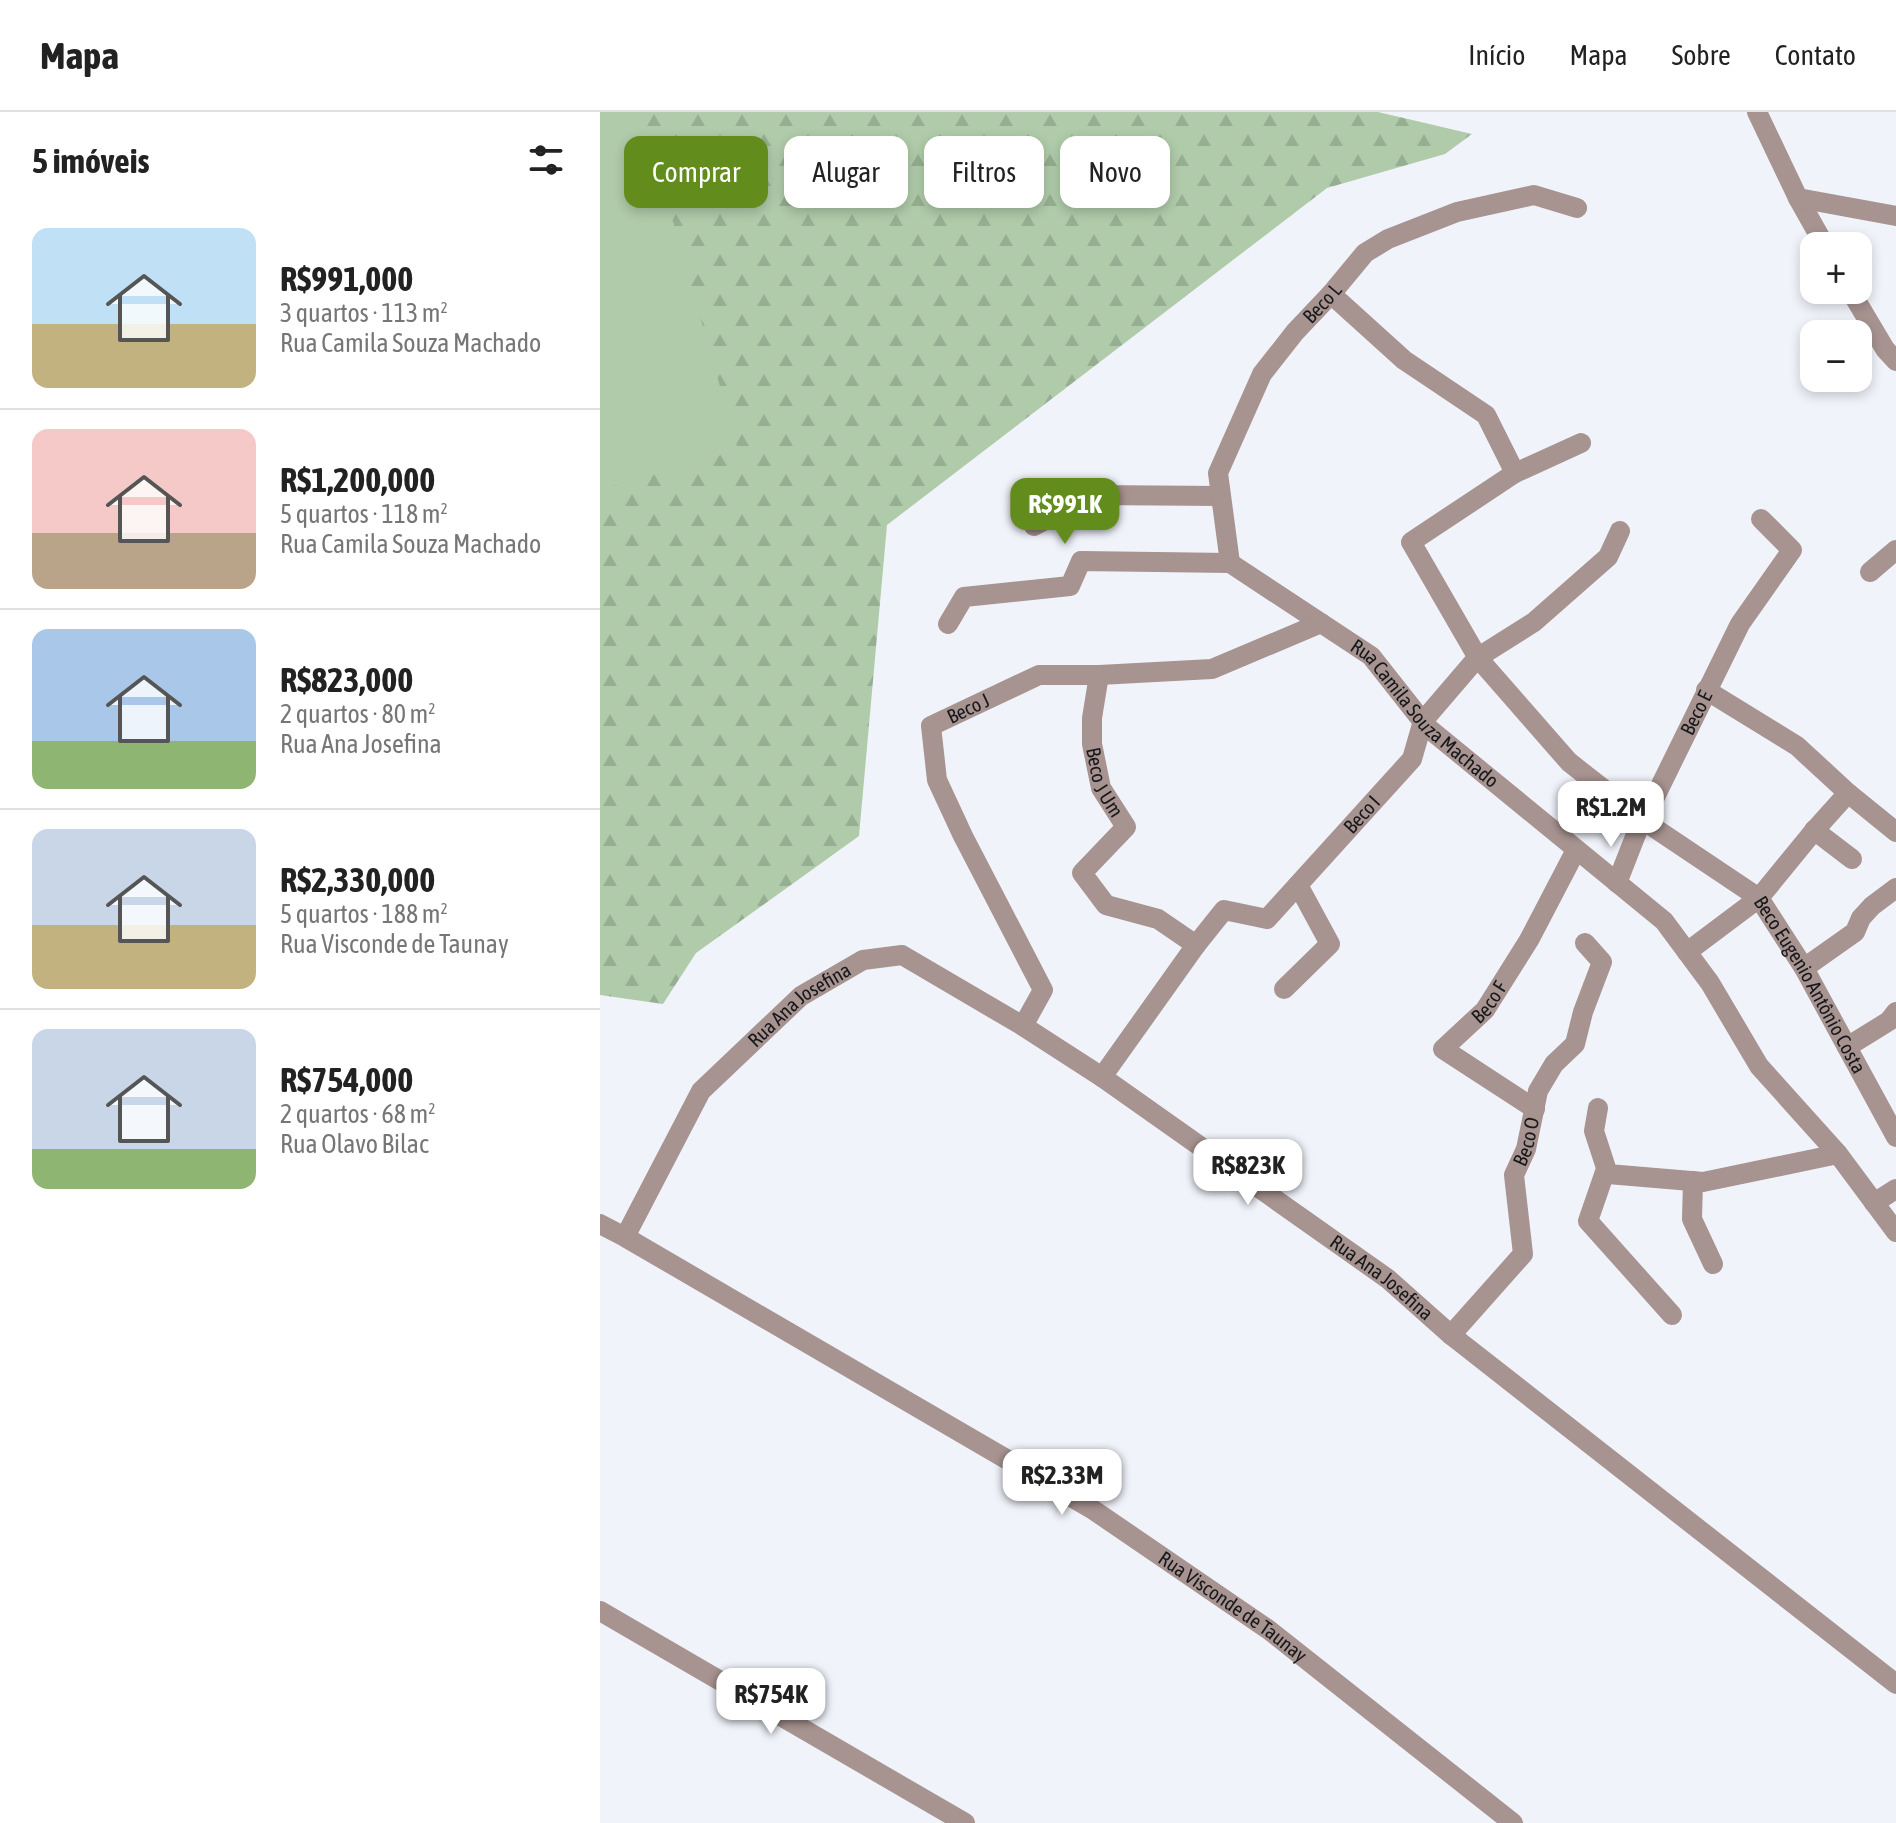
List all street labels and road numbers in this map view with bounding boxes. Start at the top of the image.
street label: Beco L [1298,278,1346,328]
street label: Rua Camila Souza Machado [1347,634,1503,792]
street label: Beco E [1675,686,1717,739]
street label: Beco J [943,688,993,728]
street label: Beco J Um [1082,745,1128,821]
street label: Beco I [1338,790,1384,838]
street label: Beco Eugenio Antônio Costa [1750,891,1871,1077]
street label: Rua Ana Josefina [743,958,855,1051]
street label: Beco F [1466,977,1511,1028]
street label: Beco O [1508,1115,1543,1169]
street label: Rua Ana Josefina [1326,1230,1438,1325]
street label: Rua Visconde de Taunay [1155,1546,1312,1667]

